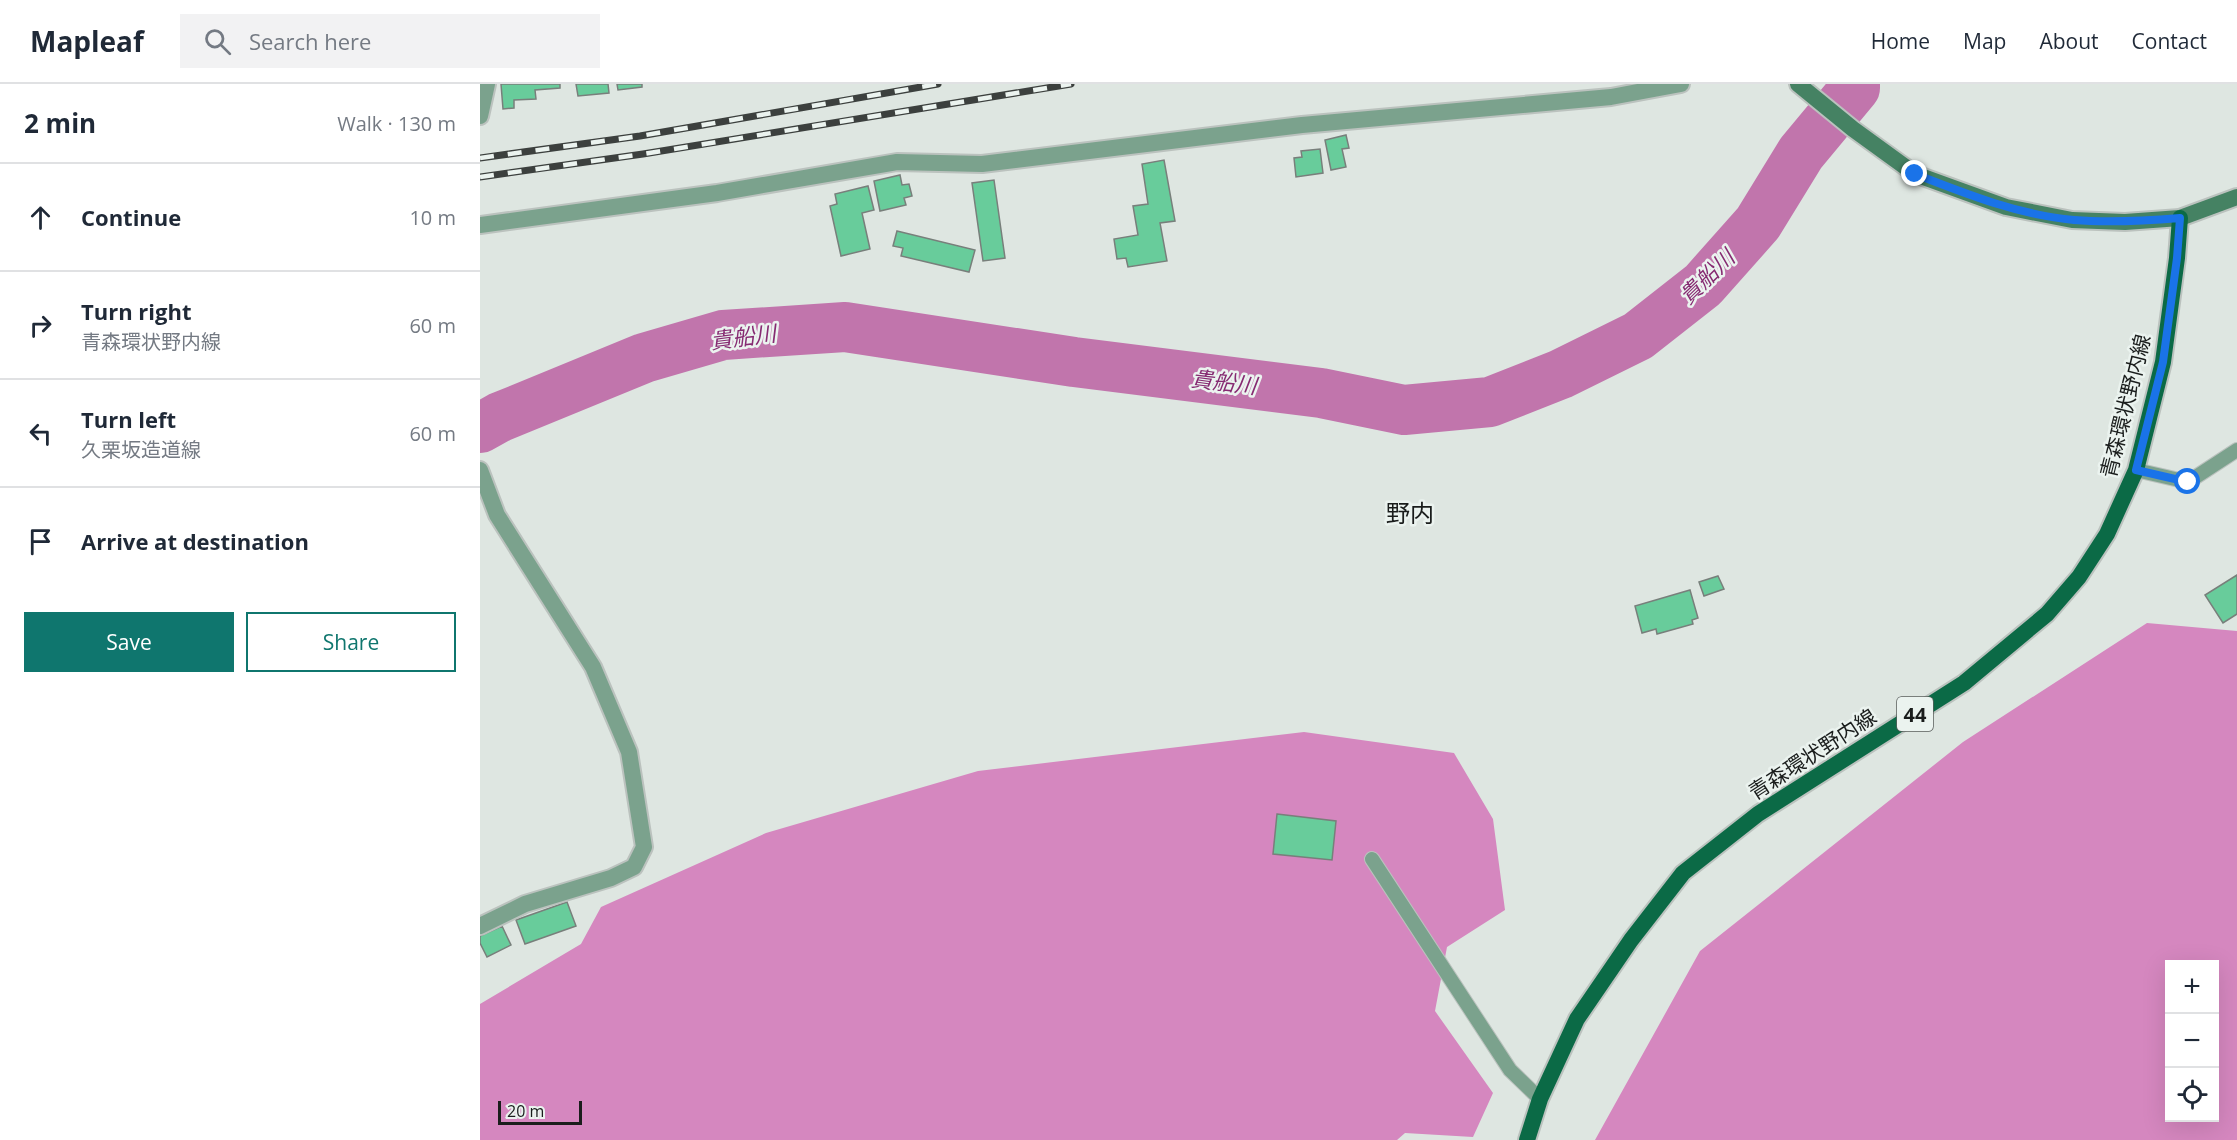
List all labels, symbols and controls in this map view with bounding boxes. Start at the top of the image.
search box [180,14,600,68]
text: Mapleaf [30,22,144,60]
icon: search [201,25,234,58]
text: Search here [249,26,371,56]
text: Home [1871,27,1930,55]
text: Map [1963,27,2006,55]
text: About [2039,27,2099,55]
text: Contact [2132,27,2207,55]
text: 2 min [24,105,96,141]
text: Walk · 130 m [337,110,456,137]
route end [1901,160,1927,186]
icon: ahead [24,201,57,234]
text: Continue [81,202,181,232]
text: 10 m [409,204,456,231]
water label: 貴船川 [1672,241,1742,310]
text: Turn right [81,296,192,326]
icon: right [24,309,57,342]
text: 60 m [409,312,456,339]
water label: 貴船川 [708,317,780,355]
text: 青森環状野内線 [81,328,221,355]
street label: 青森環状野内線 [2094,331,2156,481]
water label: 貴船川 [1189,362,1261,400]
text: Turn left [81,404,176,434]
icon: left [24,417,57,450]
text: 60 m [409,420,456,447]
text: 久栗坂造道線 [81,436,201,463]
route start [2174,468,2200,494]
district label: 野内 [1386,496,1434,529]
icon: arrive [24,525,57,558]
text: Arrive at destination [81,526,309,556]
button: Save [24,612,234,672]
button: Share [246,612,456,672]
road number: 44 [1897,697,1933,731]
street label: 青森環状野内線 [1743,702,1881,806]
map controls [2165,960,2219,1122]
button: + [2165,960,2219,1014]
button: − [2165,1014,2219,1068]
button: locate [2165,1068,2219,1122]
scale bar [498,1098,582,1126]
text: 20 m [507,1100,544,1122]

